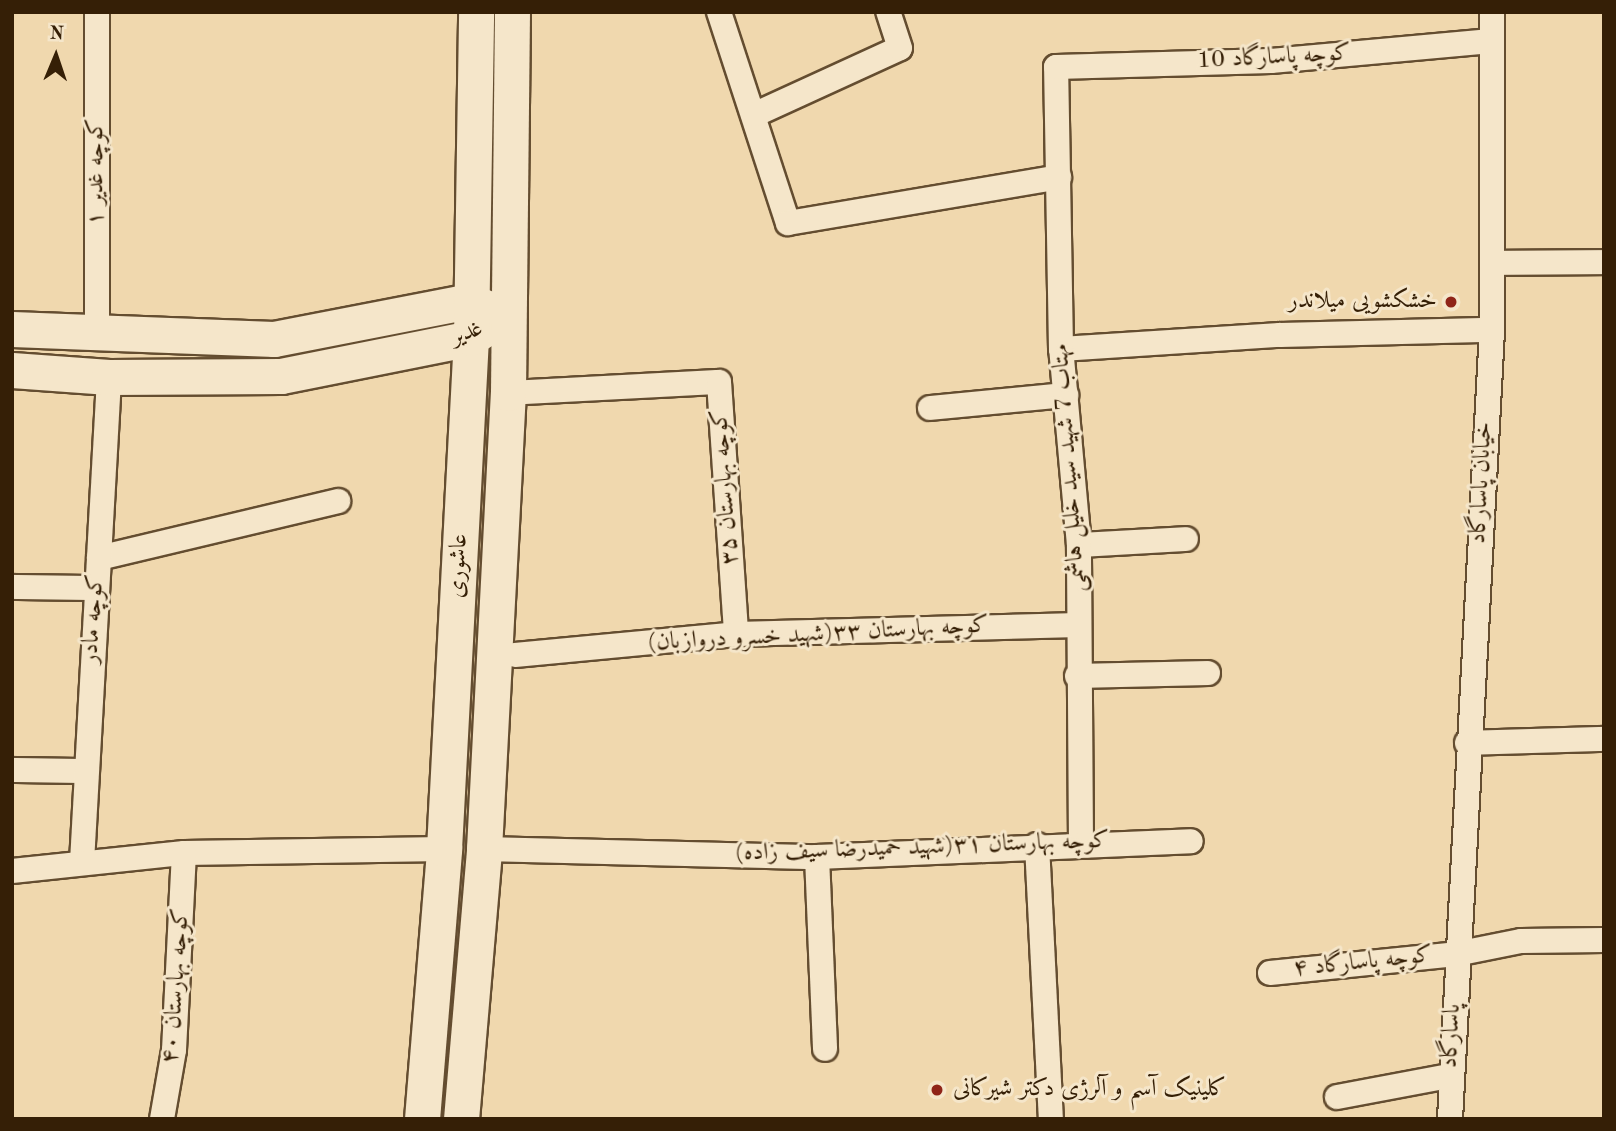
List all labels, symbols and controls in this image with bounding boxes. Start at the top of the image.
north arrow [21,21,91,91]
text: N [49,25,64,44]
street label: کوچه پاسارگاد 10 [1197,40,1351,76]
street label: کوچه غدیر ۱ [83,118,111,226]
place label: خشکشویی میلاندر [1288,288,1437,316]
marker: خشکشویی میلاندر [1443,294,1459,310]
street label: غدیر [447,315,487,353]
street label: مهتاب 7 شهید سید خلیل هاشمی [1047,343,1093,593]
street label: کوچه بهارستان ۳۵ [706,408,746,566]
street label: خیابان پاسارگاد [1464,421,1500,545]
street label: عاشوری [443,533,475,599]
street label: کوچه مادر [77,573,111,665]
street label: کوچه بهارستان ۳۳(شهید خسرو دروازبان) [647,612,989,658]
street label: کوچه بهارستان ۳۱(شهید حمیدرضا سیف زاده) [734,827,1110,869]
street label: کوچه بهارستان ۴۰ [157,907,197,1065]
street label: کوچه پاسارگاد ۴ [1292,941,1434,985]
street label: پاسارگاد [1436,1003,1468,1069]
place label: کلینیک آسم و آلرژی دکتر شیرکانی [953,1076,1227,1104]
marker: کلینیک آسم و آلرژی دکتر شیرکانی [927,1080,947,1100]

